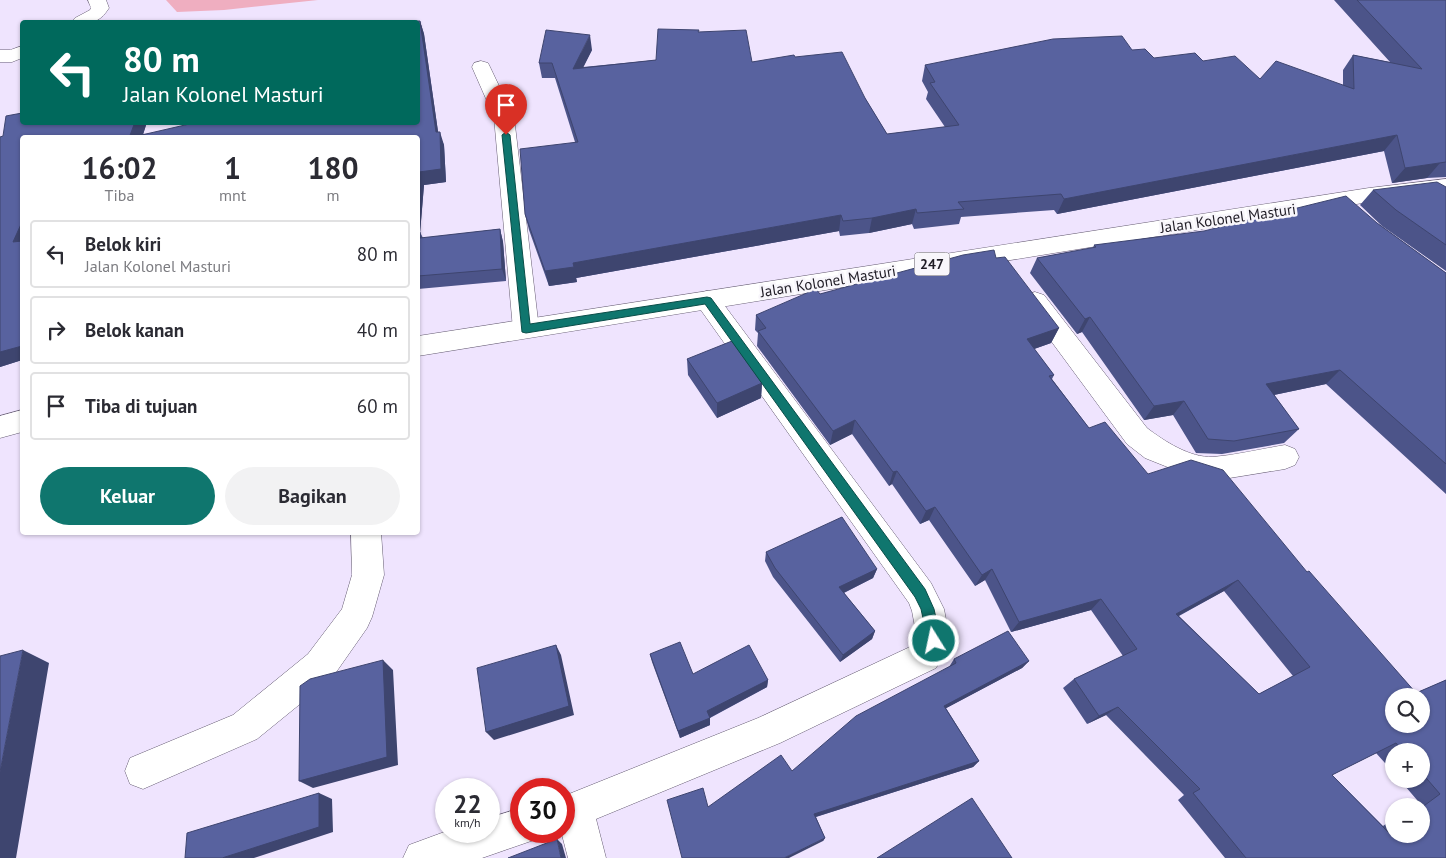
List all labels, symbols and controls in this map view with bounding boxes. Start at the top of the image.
text: 80 m [123,36,200,82]
icon: left [40,40,105,105]
text: Jalan Kolonel Masturi [123,80,324,108]
pin [485,84,527,135]
icon: arrive [492,91,520,119]
text: 16:02 [81,148,158,187]
text: 1 [224,148,241,187]
text: 180 [308,148,359,187]
text: Tiba [105,185,134,205]
text: mnt [219,185,246,205]
text: m [327,185,340,205]
street label: Jalan Kolonel Masturi [1158,199,1297,237]
text: Belok kiri [85,232,161,256]
icon: left [42,240,70,268]
text: 80 m [357,242,398,266]
road number: 247 [914,252,950,276]
text: Jalan Kolonel Masturi [85,256,231,276]
street label: Jalan Kolonel Masturi [758,261,897,301]
icon: right [42,316,70,344]
text: Belok kanan [85,318,184,342]
text: 40 m [357,318,398,342]
icon: arrive [42,392,70,420]
text: Tiba di tujuan [85,394,197,418]
text: 60 m [357,394,398,418]
button: Keluar [40,467,215,525]
button: Bagikan [225,467,400,525]
position arrow [907,614,959,666]
map controls [1385,688,1430,843]
button: search [1385,688,1430,733]
button: + [1385,743,1430,788]
speed limit sign: 30 [510,778,575,843]
text: 22 [453,788,482,820]
button: − [1385,798,1430,843]
text: km/h [454,815,481,830]

